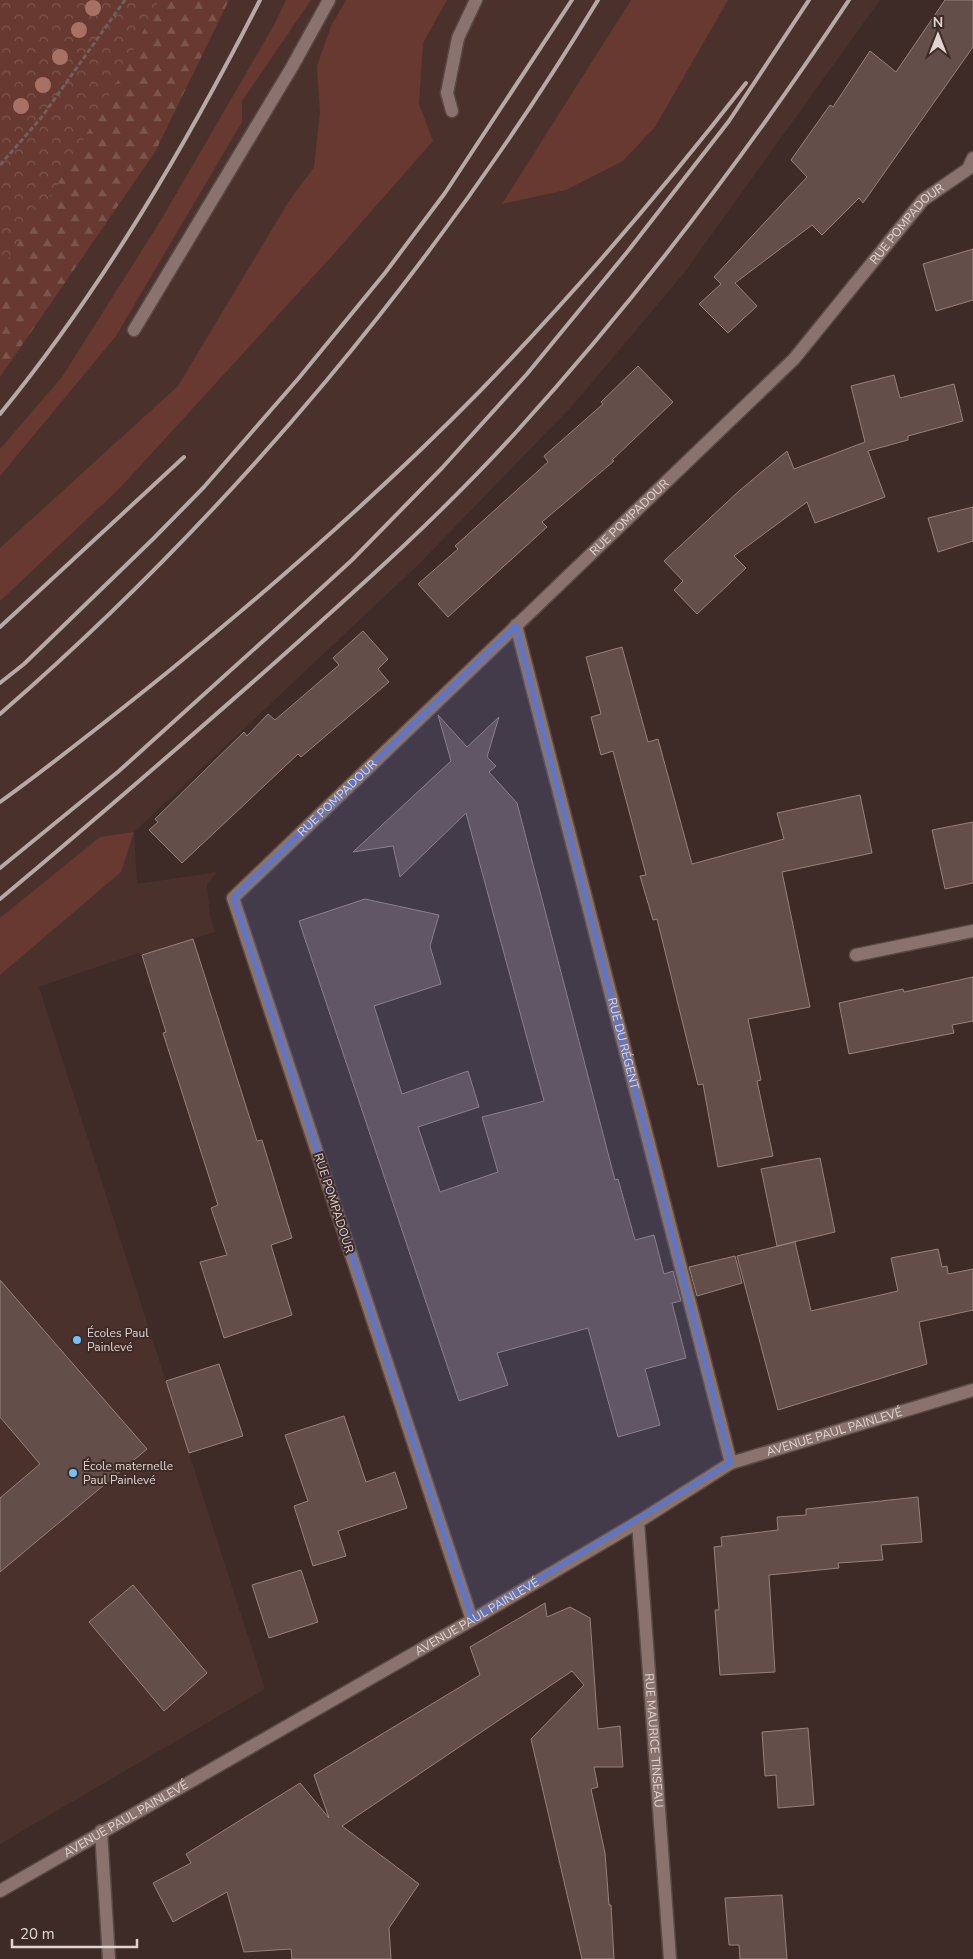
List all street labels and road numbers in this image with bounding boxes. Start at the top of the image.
street label: RUE POMPADOUR [866,180,947,267]
street label: RUE POMPADOUR [586,475,672,559]
street label: RUE POMPADOUR [294,756,380,840]
street label: RUE DU RÉGENT [604,996,643,1092]
street label: RUE POMPADOUR [310,1151,358,1255]
street label: AVENUE PAUL PAINLEVÉ [764,1404,904,1460]
street label: AVENUE PAUL PAINLEVÉ [412,1574,542,1659]
street label: RUE MAURICE TINSEAU [641,1673,667,1808]
street label: AVENUE PAUL PAINLEVÉ [61,1777,191,1861]

